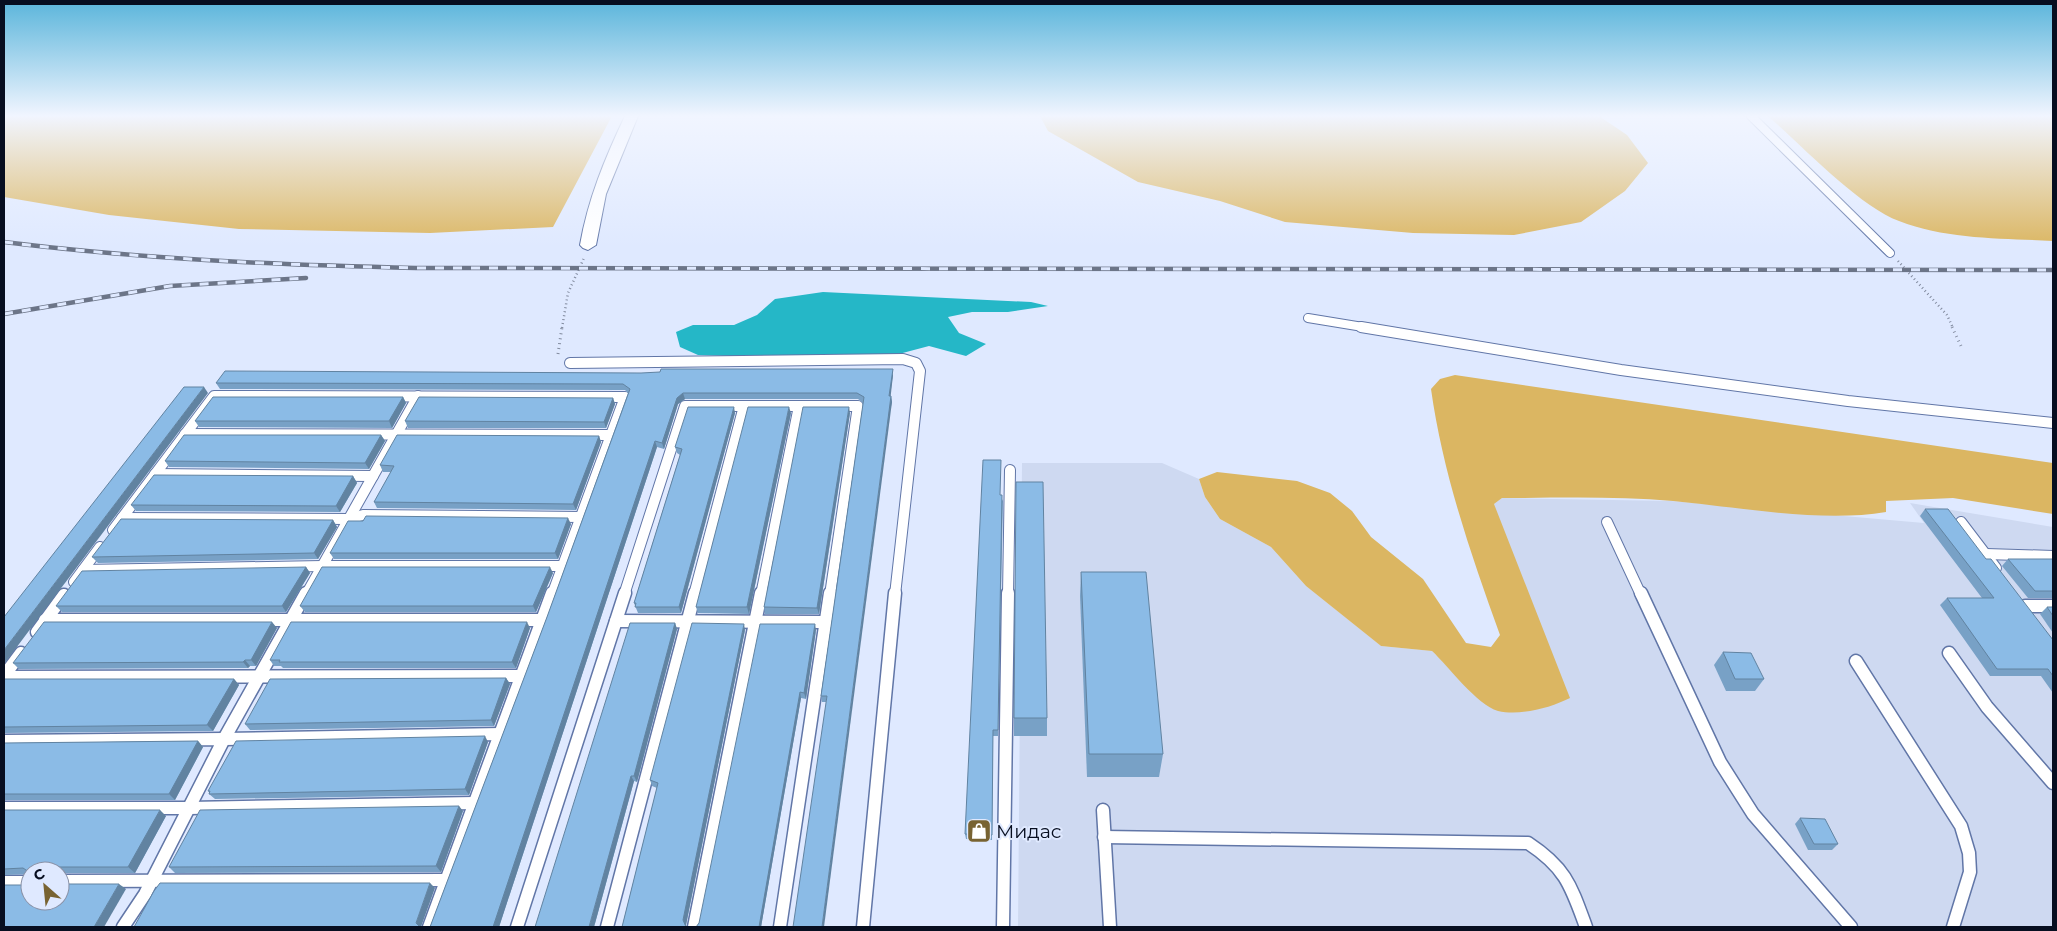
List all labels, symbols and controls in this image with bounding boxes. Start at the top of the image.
shop icon: Мидас [966,818,992,844]
place label: Мидас [996,820,1062,843]
north arrow [20,861,70,911]
text: С [30,864,48,885]

